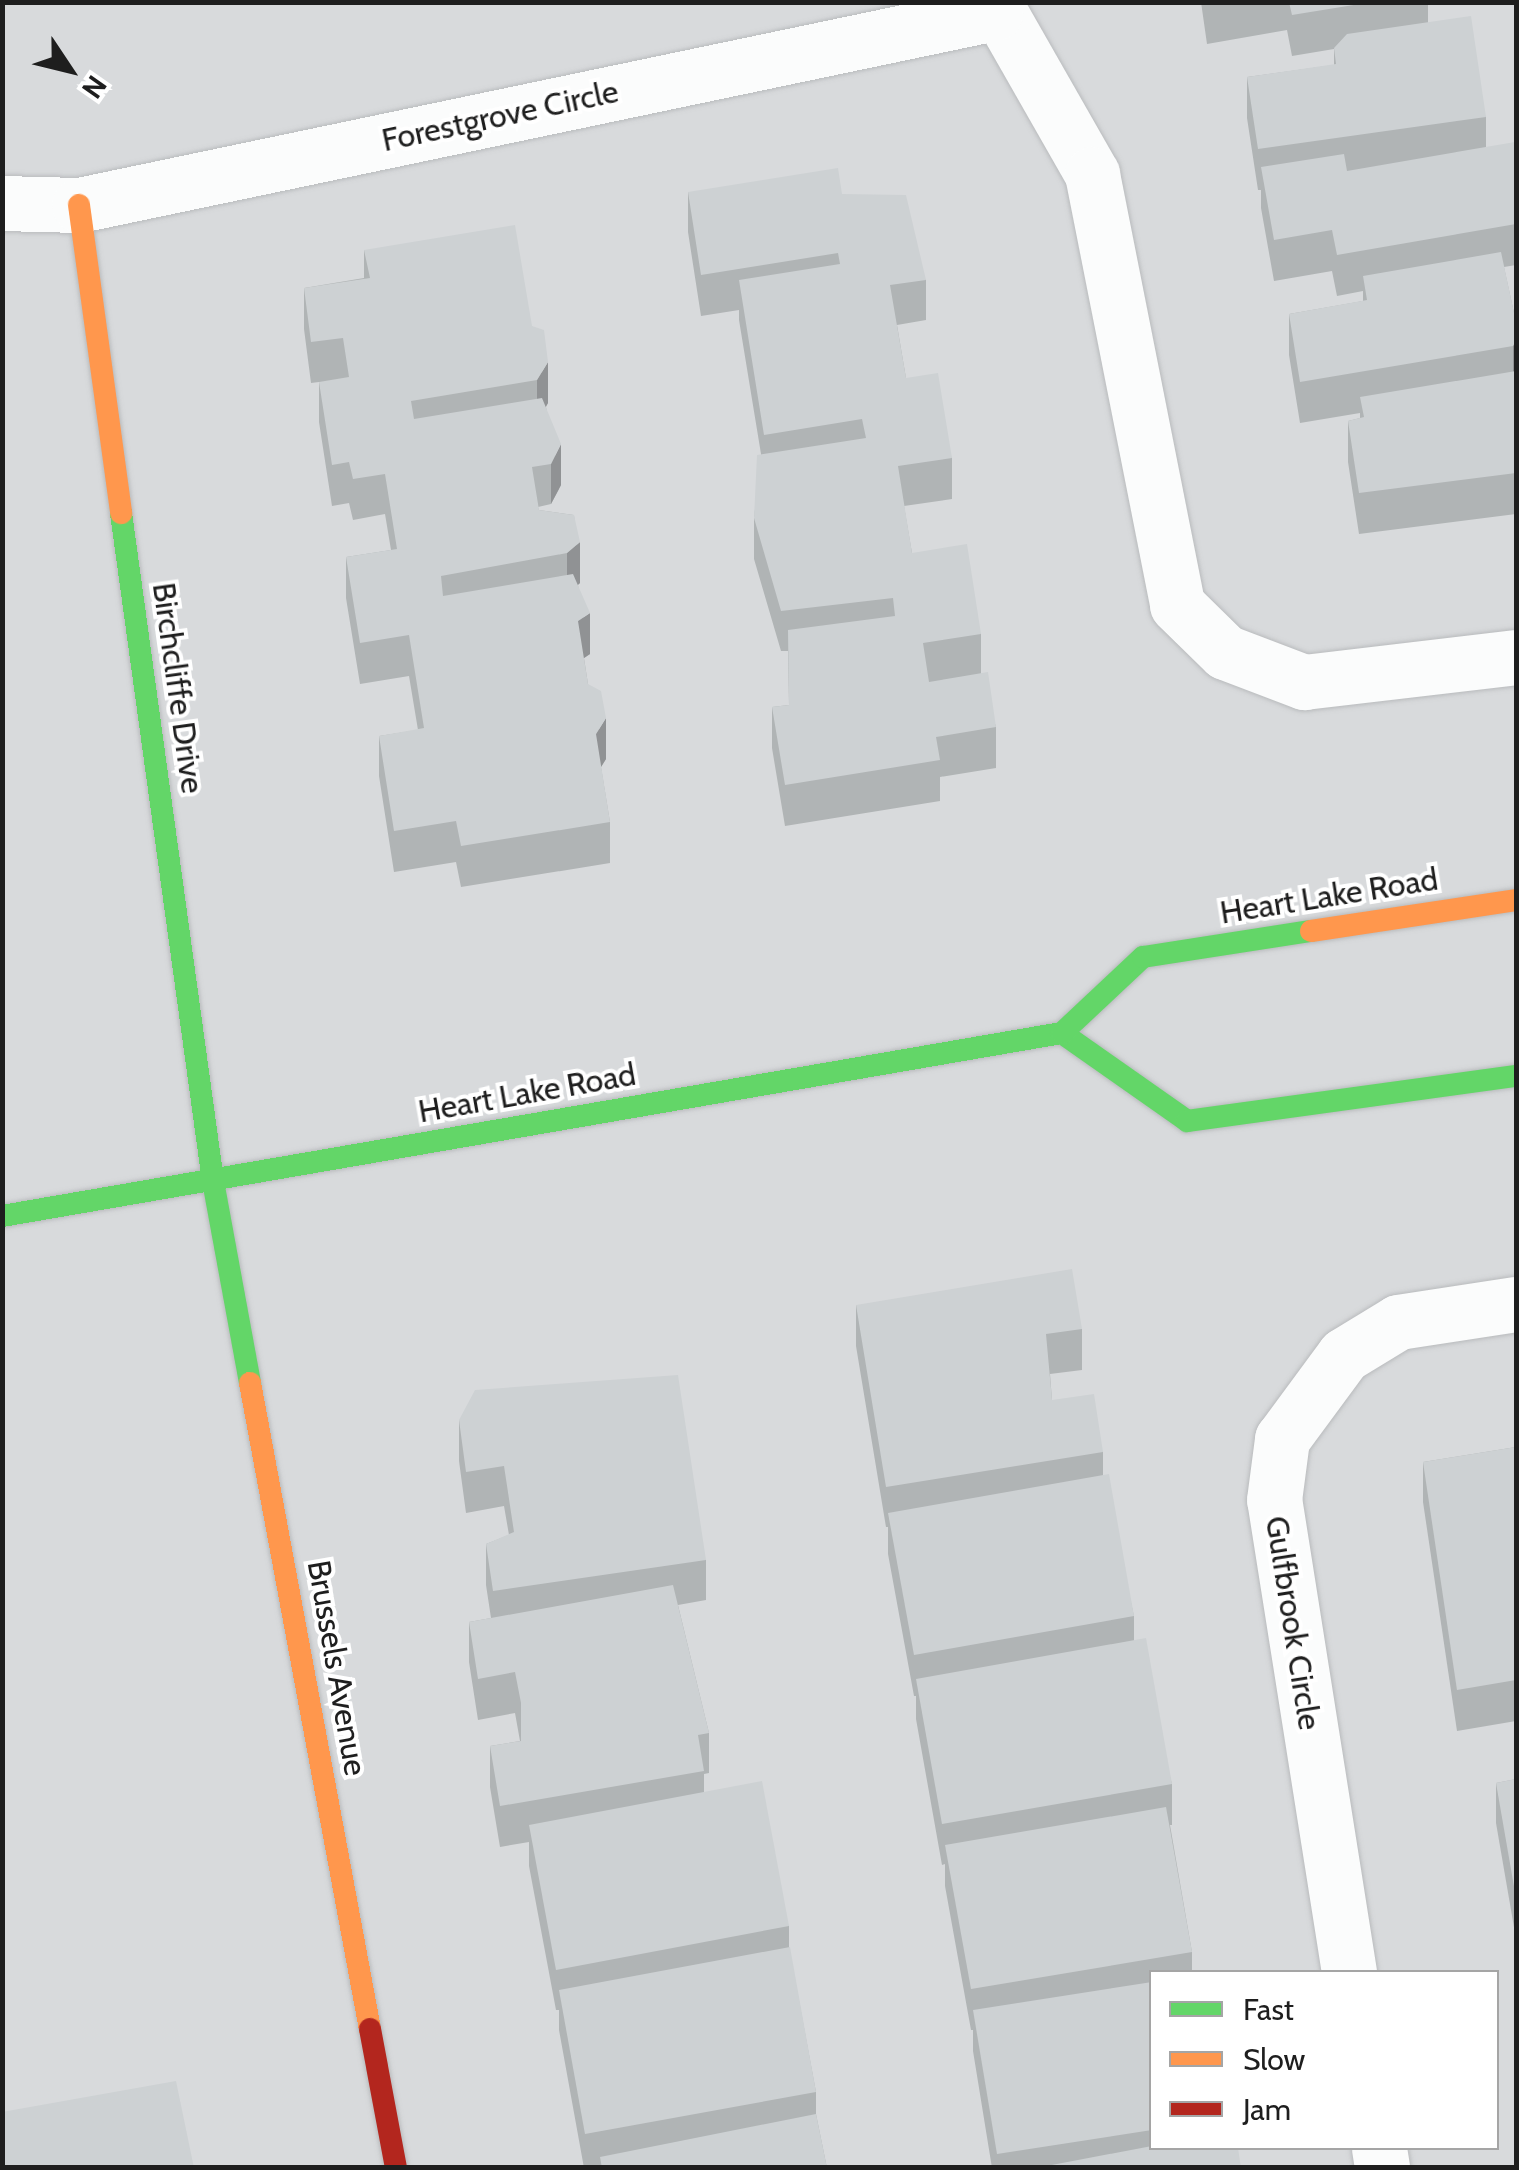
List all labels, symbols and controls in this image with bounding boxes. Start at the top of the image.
north arrow [20,20,120,120]
text: N [75,69,114,105]
street label: Forestgrove Circle [378,72,622,160]
street label: Birchcliffe Drive [144,580,212,796]
street label: Heart Lake Road [1217,860,1441,932]
street label: Heart Lake Road [415,1055,639,1131]
street label: Gulfbrook Circle [1257,1513,1329,1733]
street label: Brussels Avenue [299,1557,375,1779]
legend [1149,1970,1499,2150]
text: Fast [1243,1991,1294,2028]
text: Slow [1243,2041,1305,2078]
text: Jam [1243,2091,1291,2128]

